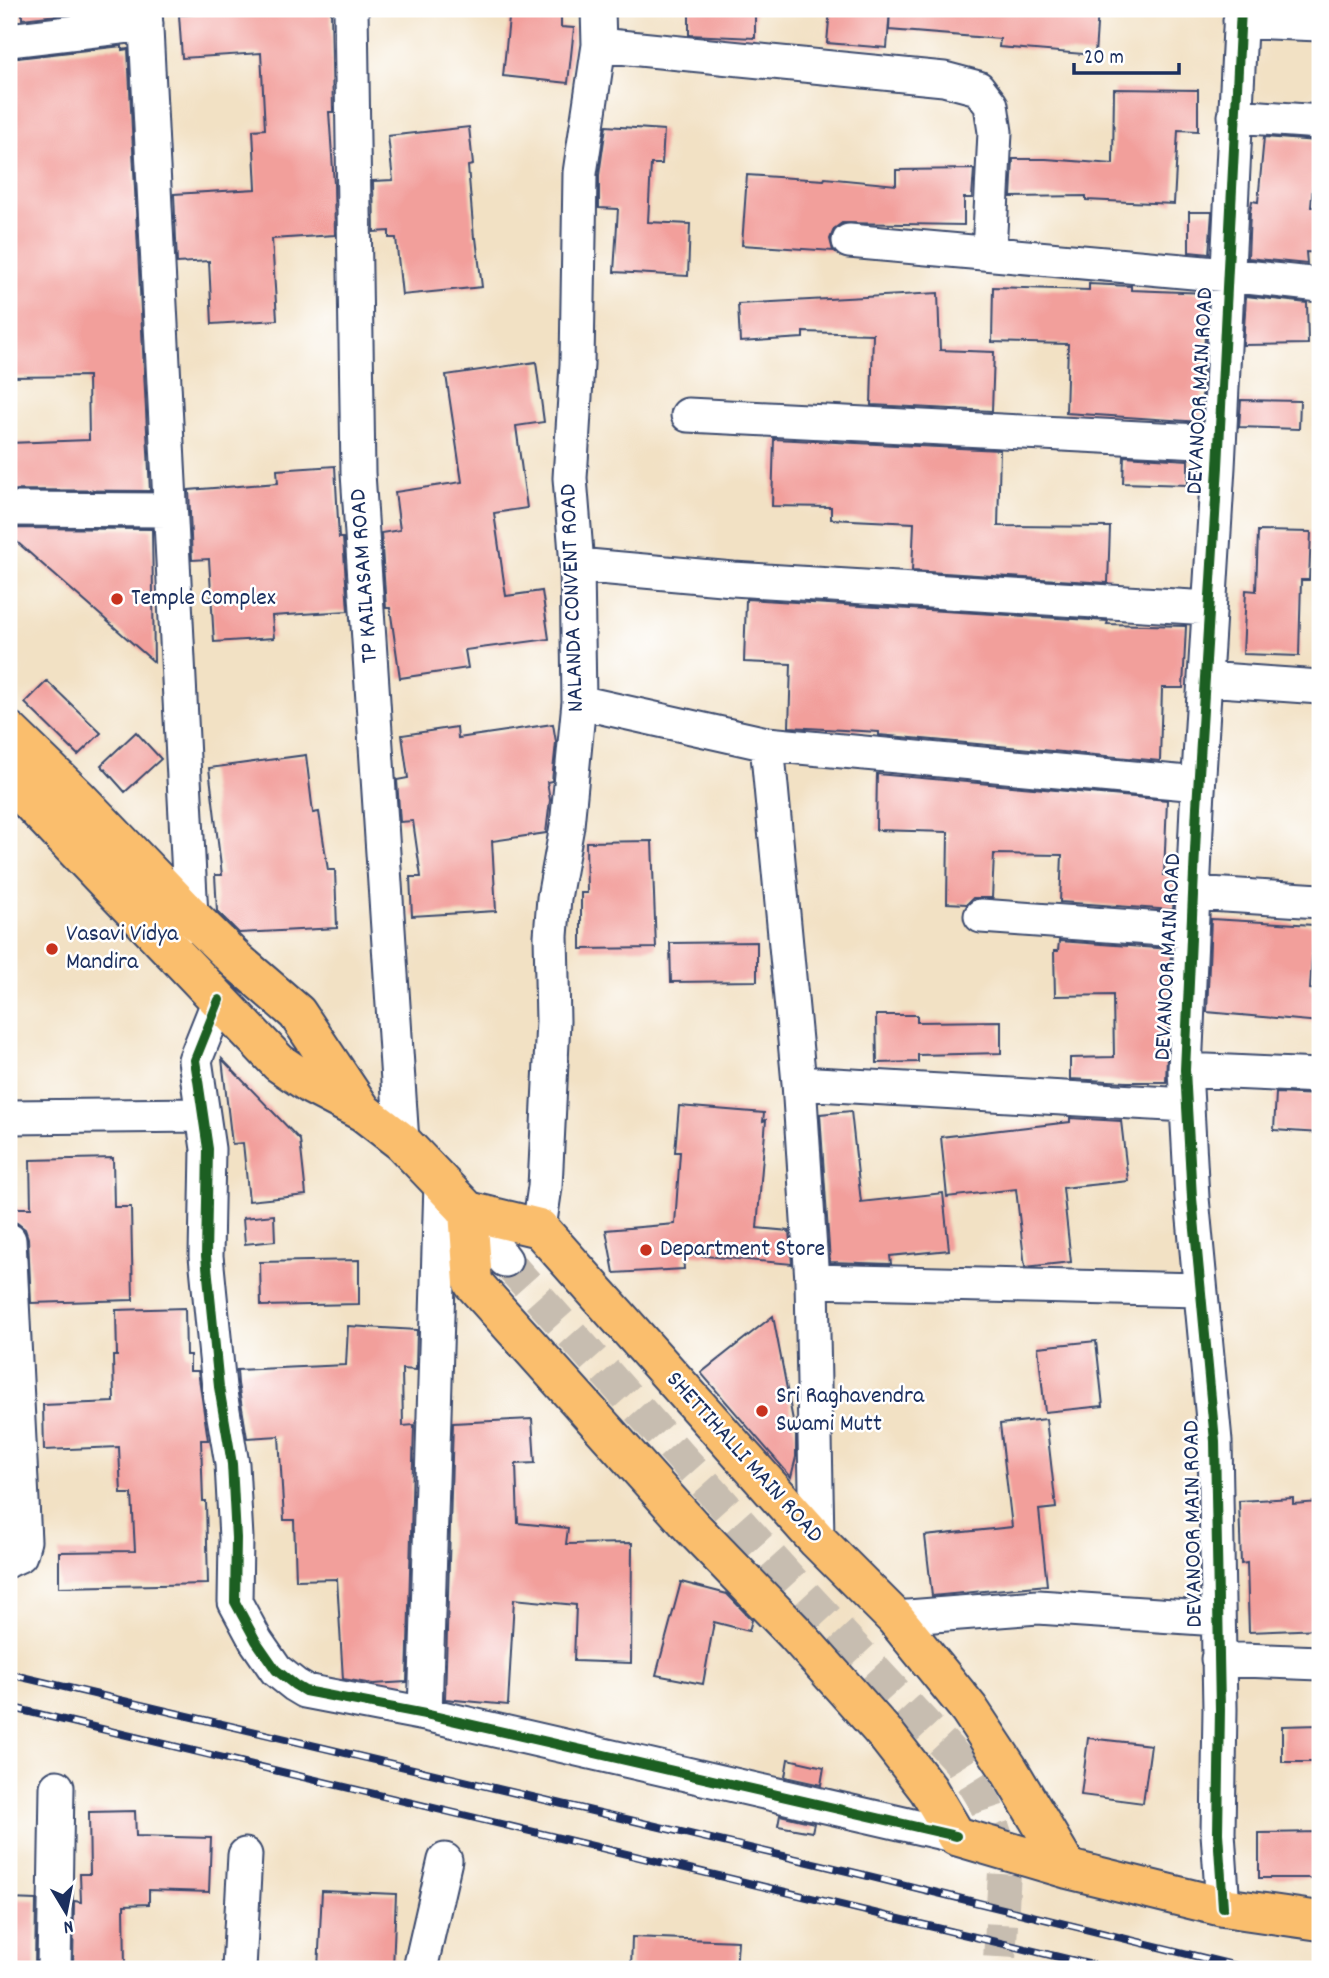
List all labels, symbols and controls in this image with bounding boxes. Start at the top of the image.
scale bar [1074,32,1178,76]
text: 20 m [1084,44,1124,74]
street label: DEVANOOR MAIN ROAD [1179,287,1223,495]
street label: NALANDA CONVENT ROAD [552,483,594,713]
street label: TP KAILASAM ROAD [342,488,388,664]
place label: Temple Complex [131,582,276,616]
marker: Temple Complex [109,591,125,607]
street label: DEVANOOR MAIN ROAD [1147,853,1191,1061]
place label: Vasavi Vidya Mandira [66,918,179,980]
marker: Vasavi Vidya Mandira [44,941,60,957]
place label: Department Store [660,1233,825,1267]
marker: Department Store [638,1242,654,1258]
street label: SHETTIHALLI MAIN ROAD [657,1364,831,1552]
place label: Sri Raghavendra Swami Mutt [776,1380,925,1442]
marker: Sri Raghavendra Swami Mutt [754,1403,770,1419]
street label: DEVANOOR MAIN ROAD [1175,1420,1213,1628]
north arrow [32,1876,102,1946]
text: N [61,1911,75,1939]

